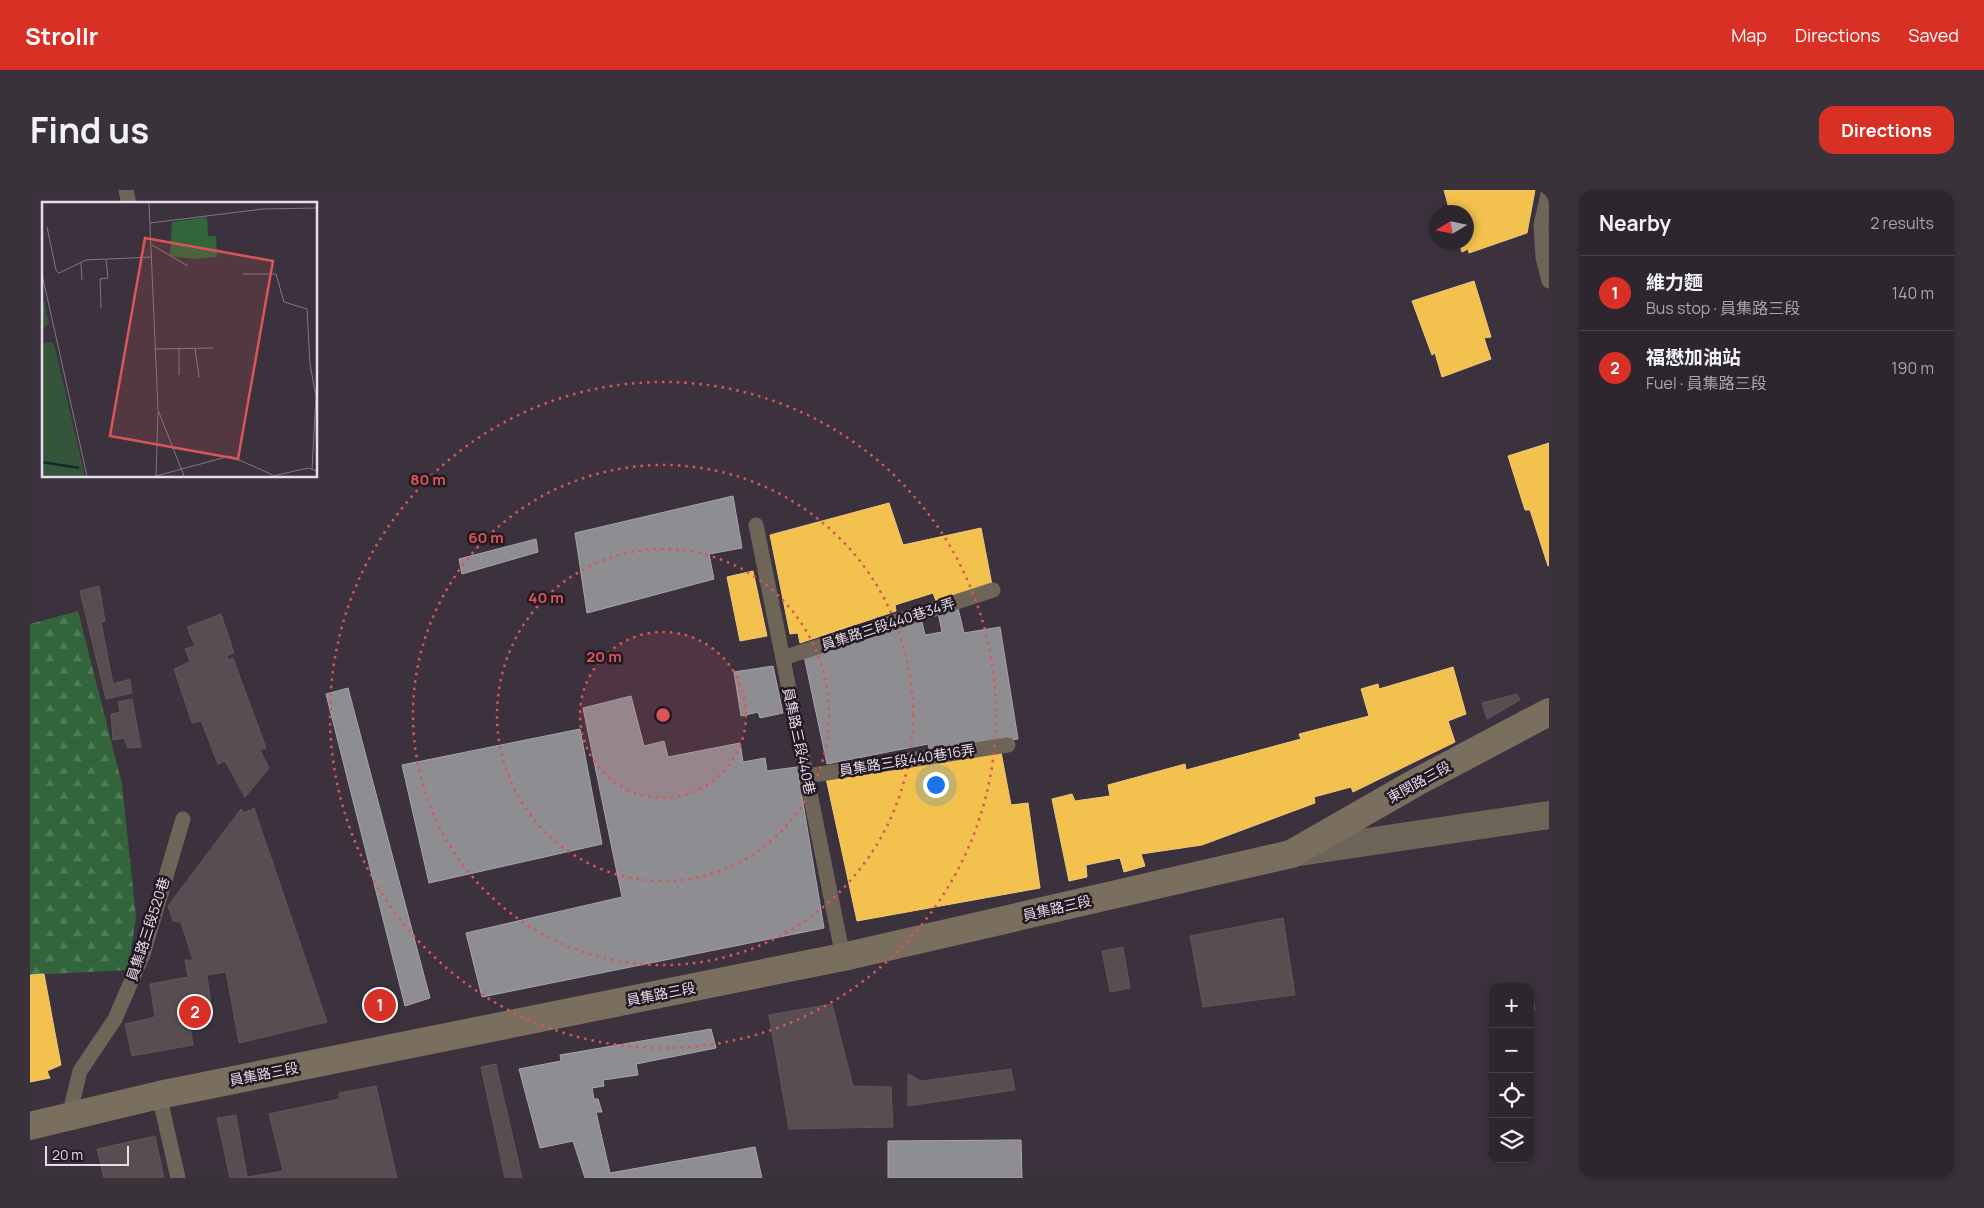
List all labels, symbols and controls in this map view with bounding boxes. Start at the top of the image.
text: Strollr [25,19,98,52]
text: Map [1731,23,1767,47]
text: Directions [1795,23,1880,47]
text: Saved [1908,23,1959,47]
text: Find us [30,106,149,154]
button: Directions [1819,106,1954,154]
inset map [42,202,318,478]
north arrow [1429,205,1474,250]
text: Nearby [1599,209,1671,237]
text: 2 results [1870,212,1934,234]
text: 維力麵 [1646,269,1703,295]
text: 1 [1611,282,1619,304]
text: 140 m [1892,282,1934,304]
text: Bus stop · 員集路三段 [1646,297,1800,319]
text: 福懋加油站 [1646,344,1741,370]
text: 2 [1610,357,1620,379]
text: 190 m [1891,357,1934,379]
text: Fuel · 員集路三段 [1646,372,1767,394]
text: 80 m [410,469,446,490]
text: 60 m [468,527,504,548]
text: 40 m [528,587,564,608]
street label: 員集路三段440巷34弄 [819,593,957,654]
text: 20 m [586,646,622,667]
street label: 員集路三段440巷 [779,686,820,796]
centre of rings [654,706,672,724]
street label: 員集路三段440巷16弄 [838,739,976,780]
street label: 東閔路三段 [1384,756,1454,807]
your location [923,772,949,798]
street label: 員集路三段520巷 [122,874,173,983]
street label: 員集路三段 [1021,890,1093,925]
street label: 員集路三段 [625,978,697,1010]
map controls [1489,983,1534,1163]
button: + [1489,983,1534,1028]
pin: 1 [364,986,396,1024]
pin: 2 [179,993,211,1031]
button: − [1489,1028,1534,1073]
street label: 員集路三段 [228,1058,300,1090]
button: locate [1489,1073,1534,1118]
button: layers [1489,1118,1534,1163]
scale bar [45,1143,129,1166]
text: 20 m [52,1145,83,1164]

